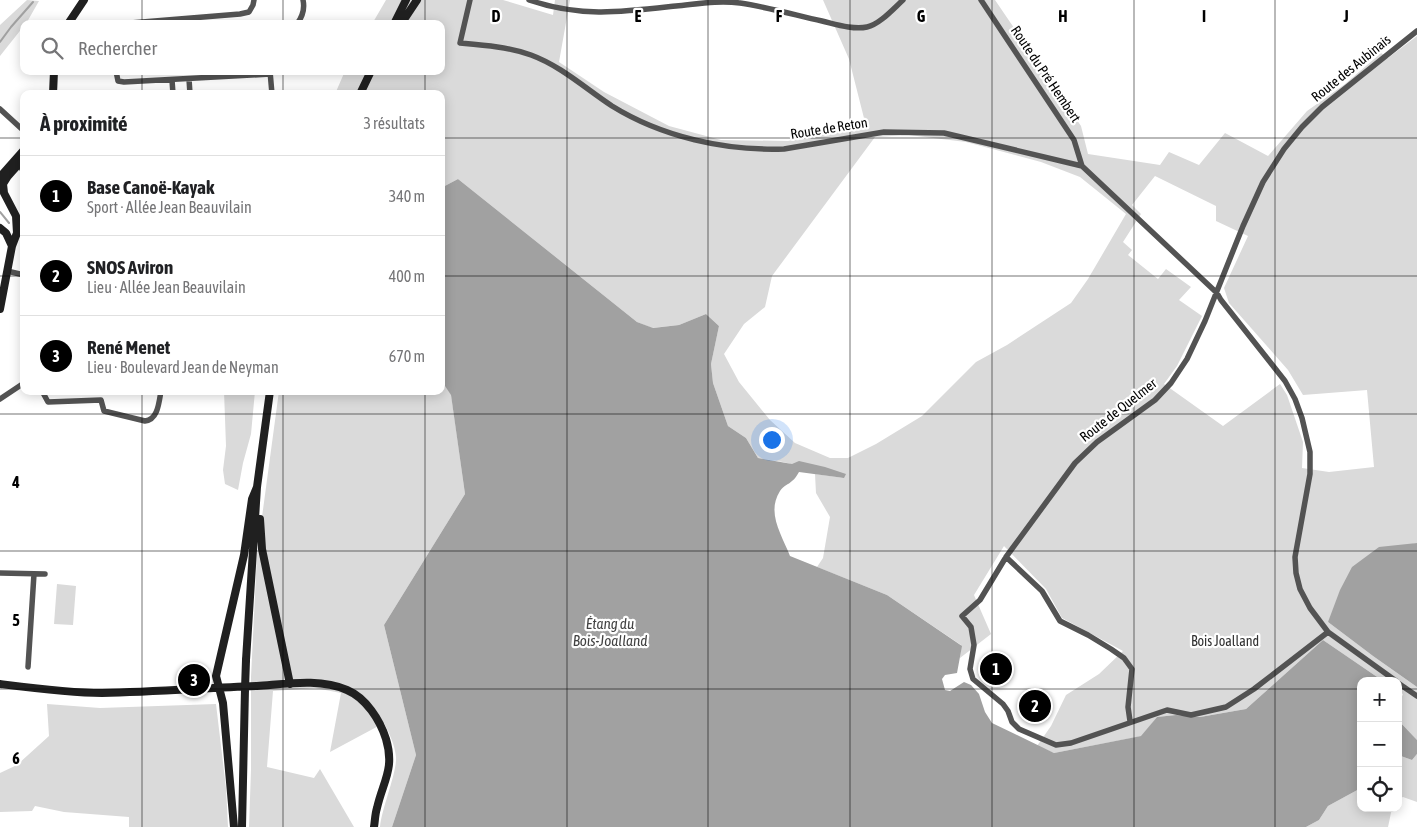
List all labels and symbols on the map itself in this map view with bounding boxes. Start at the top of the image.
text: D [492,7,501,25]
text: E [635,7,642,25]
text: F [776,7,783,25]
text: G [917,7,926,25]
text: H [1058,7,1068,25]
text: I [1202,7,1206,25]
text: J [1342,7,1349,25]
street label: Route du Pré Hembert [1008,23,1084,125]
street label: Route des Aubinais [1308,31,1394,105]
street label: Route de Reton [789,114,869,142]
street label: Route de Quelmer [1076,375,1160,445]
your location [759,427,785,453]
text: 4 [11,473,20,491]
text: 5 [12,611,20,629]
water label: Étang du Bois-Joalland [573,615,647,649]
park label: Bois Joalland [1191,633,1259,649]
pin: 1 [980,650,1012,688]
pin: 3 [178,661,210,699]
pin: 2 [1019,687,1051,725]
text: 6 [12,749,20,767]

